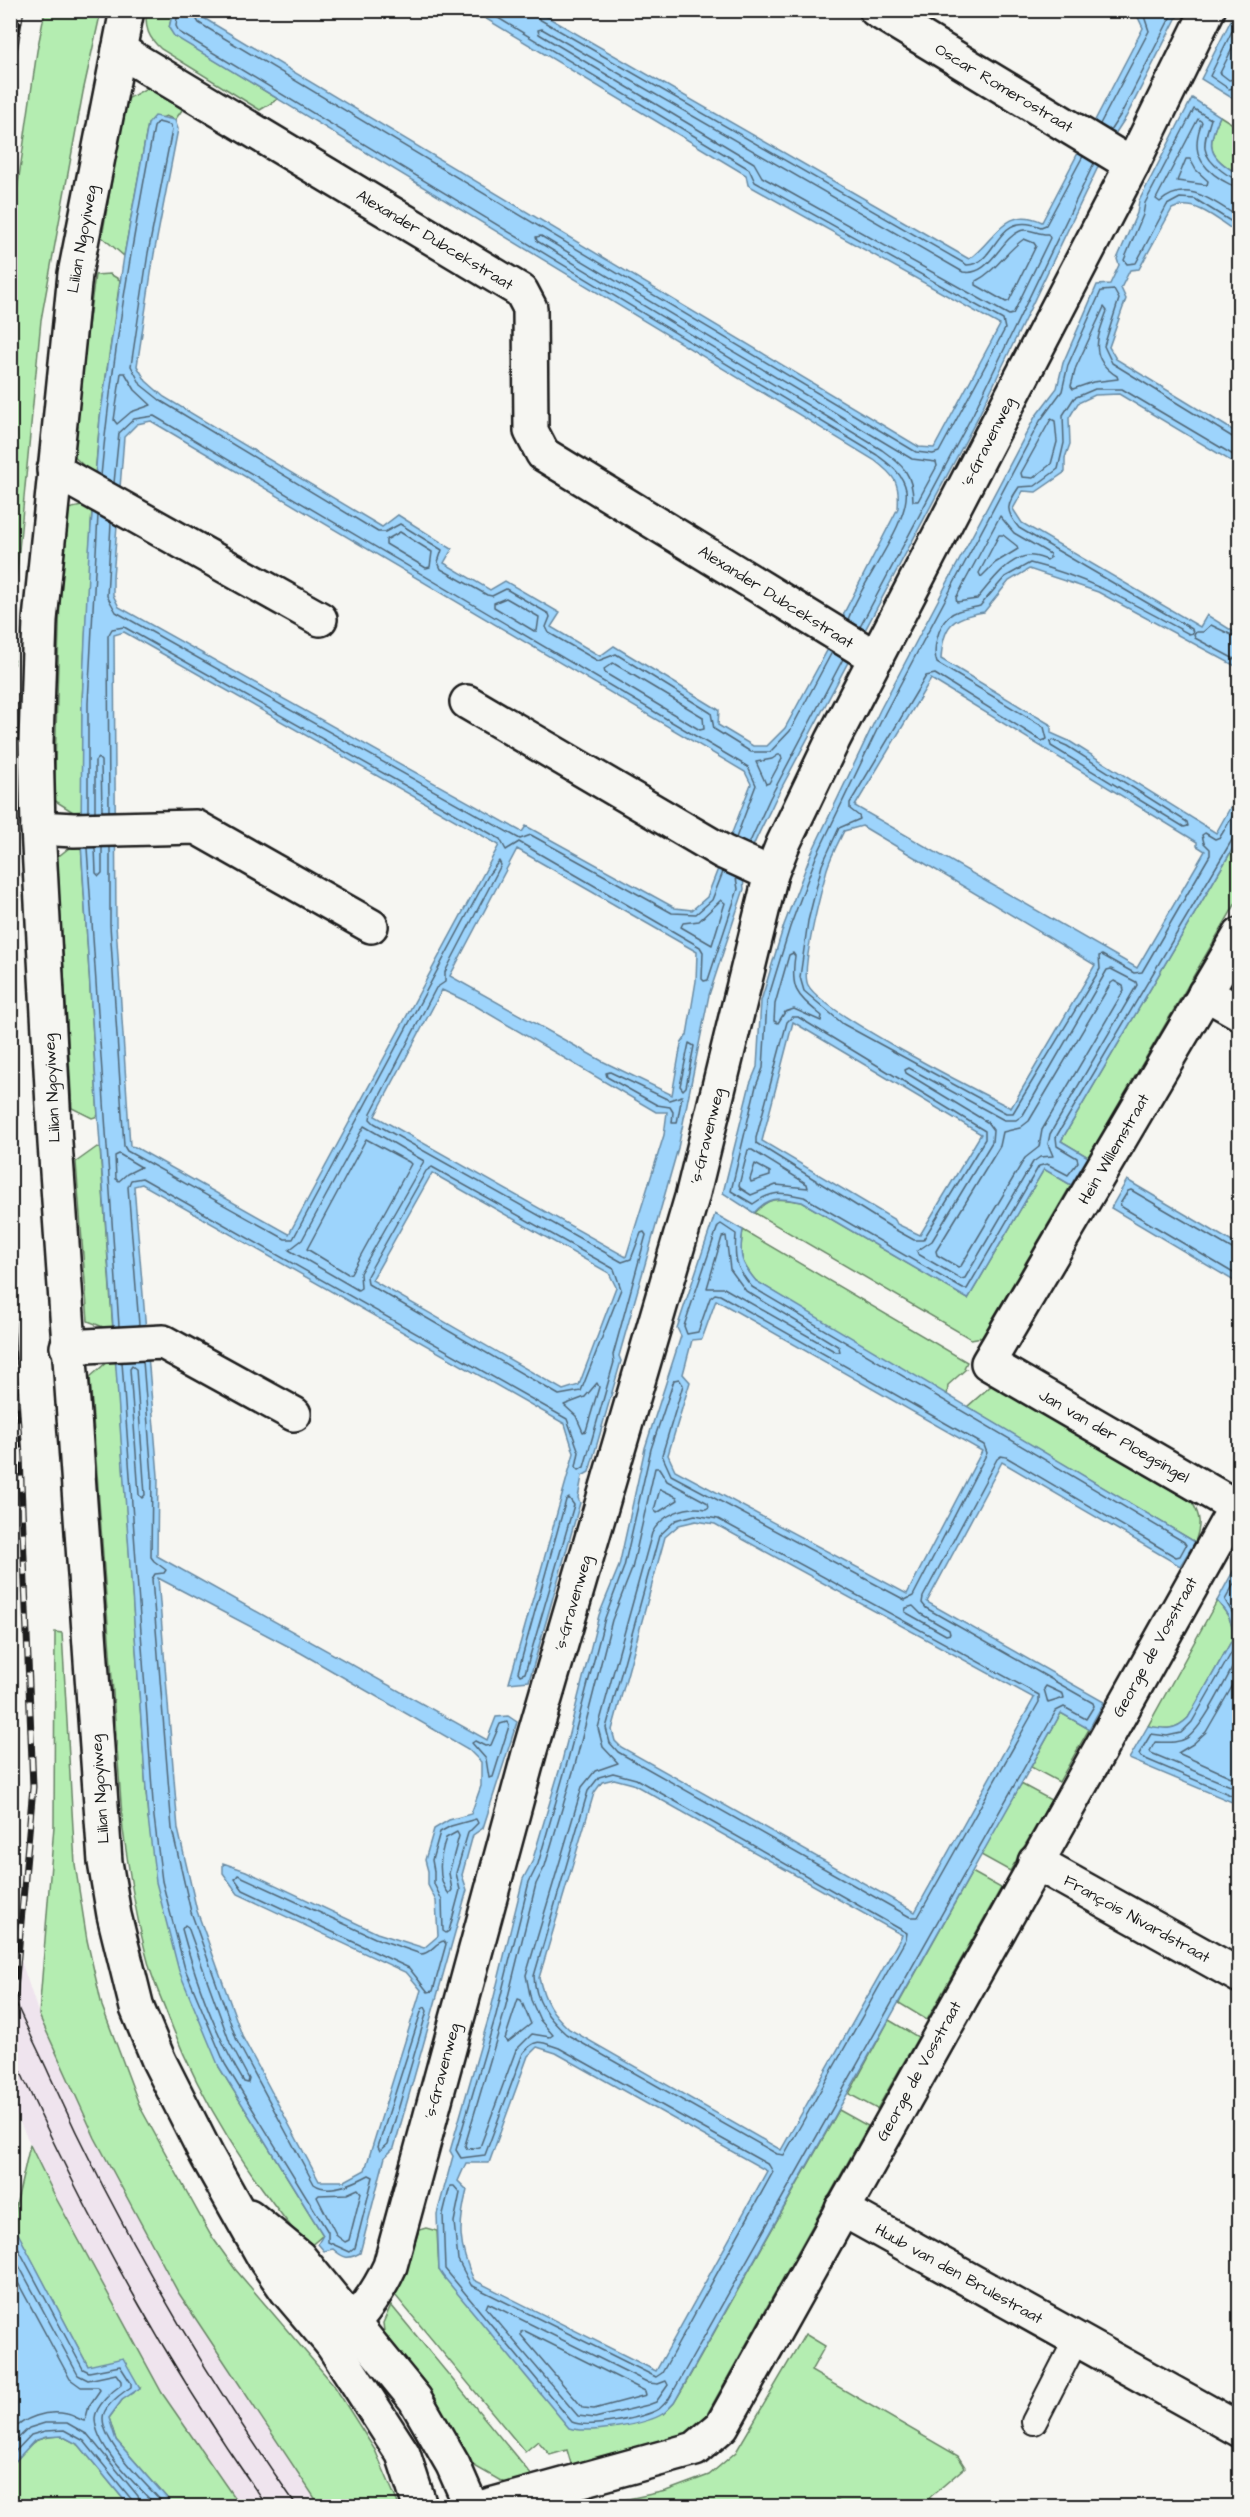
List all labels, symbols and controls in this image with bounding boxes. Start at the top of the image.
street label: Oscar Romerostraat [931,38,1078,138]
street label: Lilian Ngoyiweg [62,183,103,295]
street label: Alexander Dubcekstraat [352,184,518,296]
street label: 's-Gravenweg [956,393,1021,491]
street label: Alexander Dubcekstraat [694,540,858,654]
street label: Lilian Ngoyiweg [38,1033,67,1143]
street label: 's-Gravenweg [684,1086,731,1187]
street label: Hein Willemstraat [1073,1089,1155,1209]
street label: Jan van der Ploegsingel [1034,1384,1193,1489]
street label: 's-Gravenweg [549,1553,598,1654]
street label: George de Vosstraat [1107,1572,1204,1722]
street label: Lilian Ngoyiweg [85,1734,116,1844]
street label: François Nivardstraat [1060,1870,1215,1969]
street label: George de Vosstraat [871,1996,968,2146]
street label: 's-Gravenweg [419,2021,466,2122]
street label: Huub van den Brulestraat [871,2219,1047,2330]

